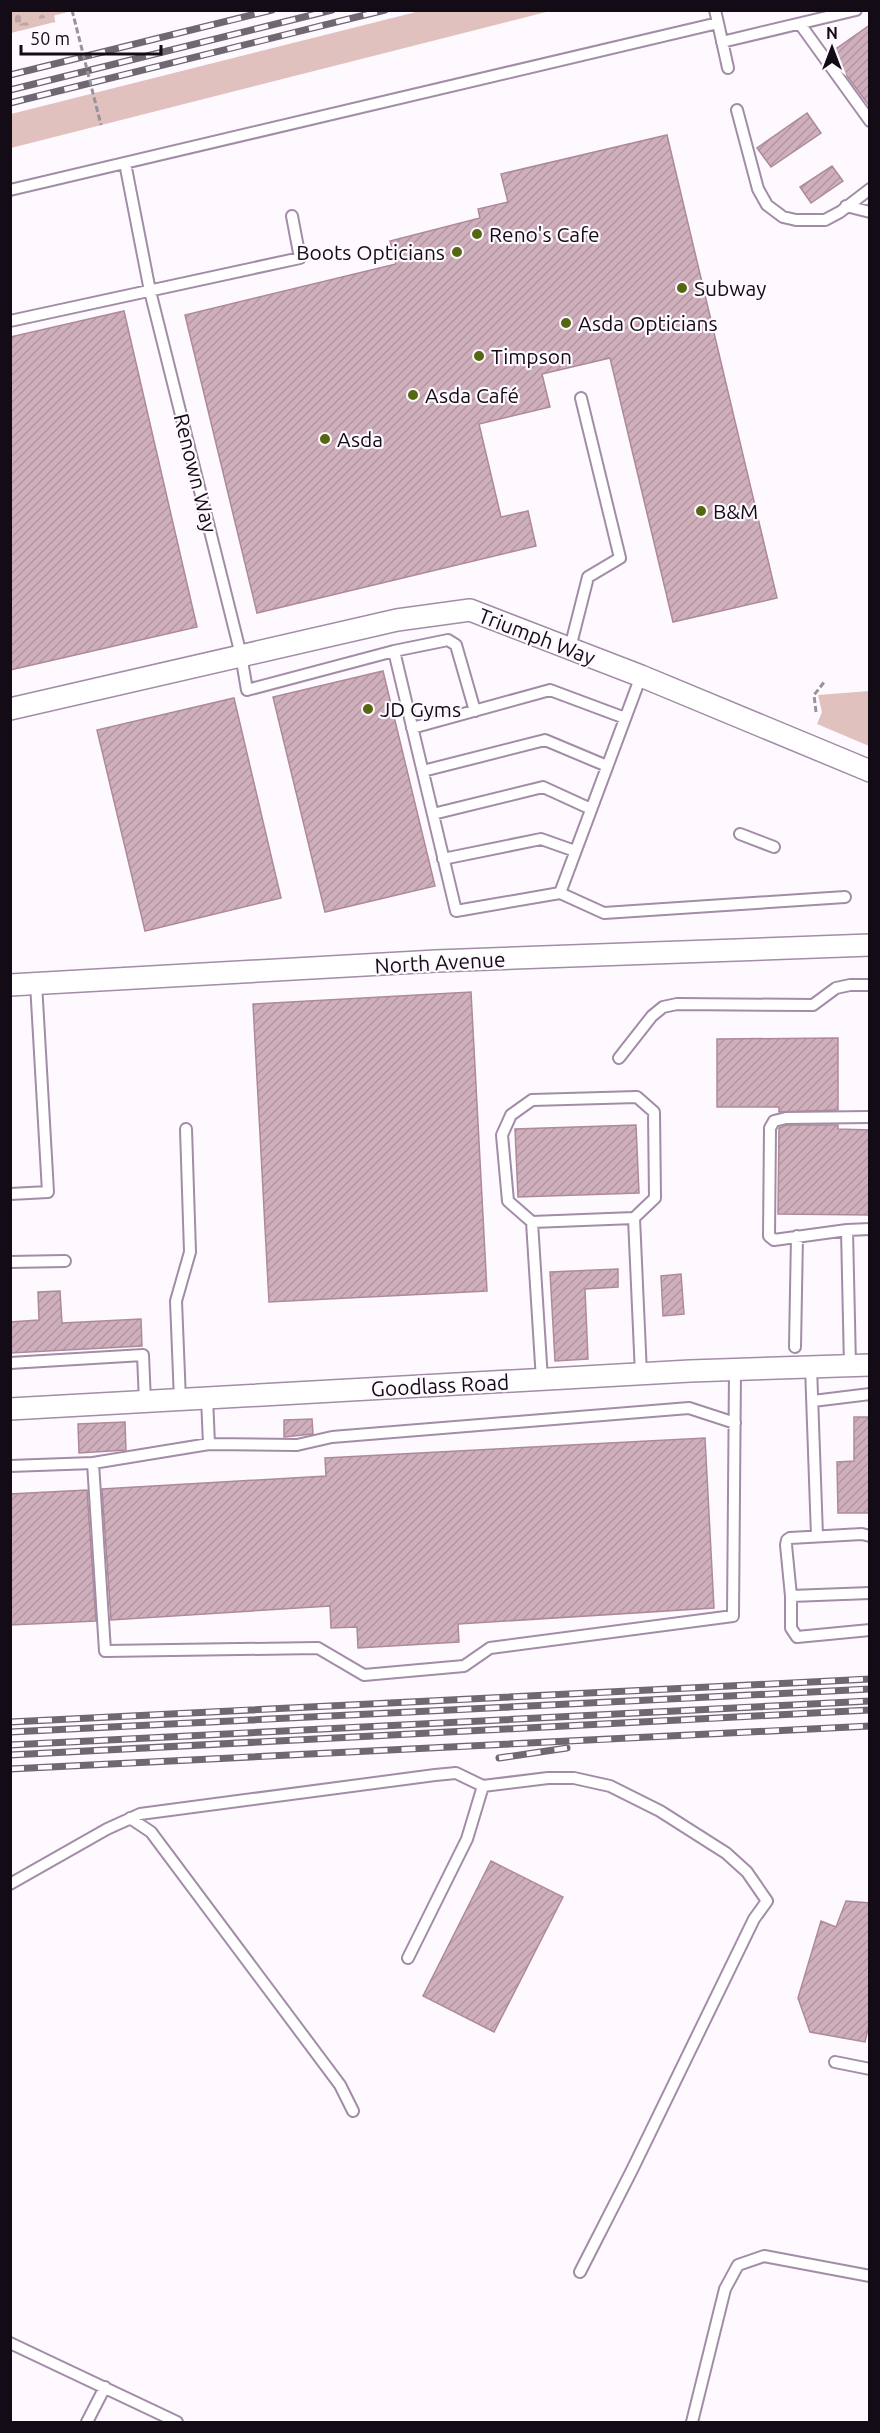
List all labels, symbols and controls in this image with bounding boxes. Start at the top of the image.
scale bar [21,18,160,56]
north arrow [802,18,862,78]
text: N [826,24,838,42]
text: 50 m [30,28,70,48]
place label: Reno's Cafe [489,222,600,246]
marker: Reno's Cafe [470,227,484,241]
place label: Boots Opticians [296,240,445,264]
marker: Boots Opticians [450,245,464,259]
place label: Subway [694,276,766,300]
marker: Subway [675,281,689,295]
place label: Asda Opticians [578,311,718,335]
marker: Asda Opticians [559,316,573,330]
place label: Timpson [491,344,572,368]
marker: Timpson [472,349,486,363]
place label: Asda Café [425,383,519,407]
marker: Asda Café [406,388,420,402]
street label: Renown Way [170,411,222,535]
place label: Asda [337,427,383,451]
marker: Asda [318,432,332,446]
place label: B&M [713,499,758,523]
marker: B&M [694,504,708,518]
street label: Triumph Way [475,603,599,669]
place label: JD Gyms [380,697,461,721]
marker: JD Gyms [361,702,375,716]
street label: North Avenue [374,947,506,977]
street label: Goodlass Road [370,1369,510,1401]

